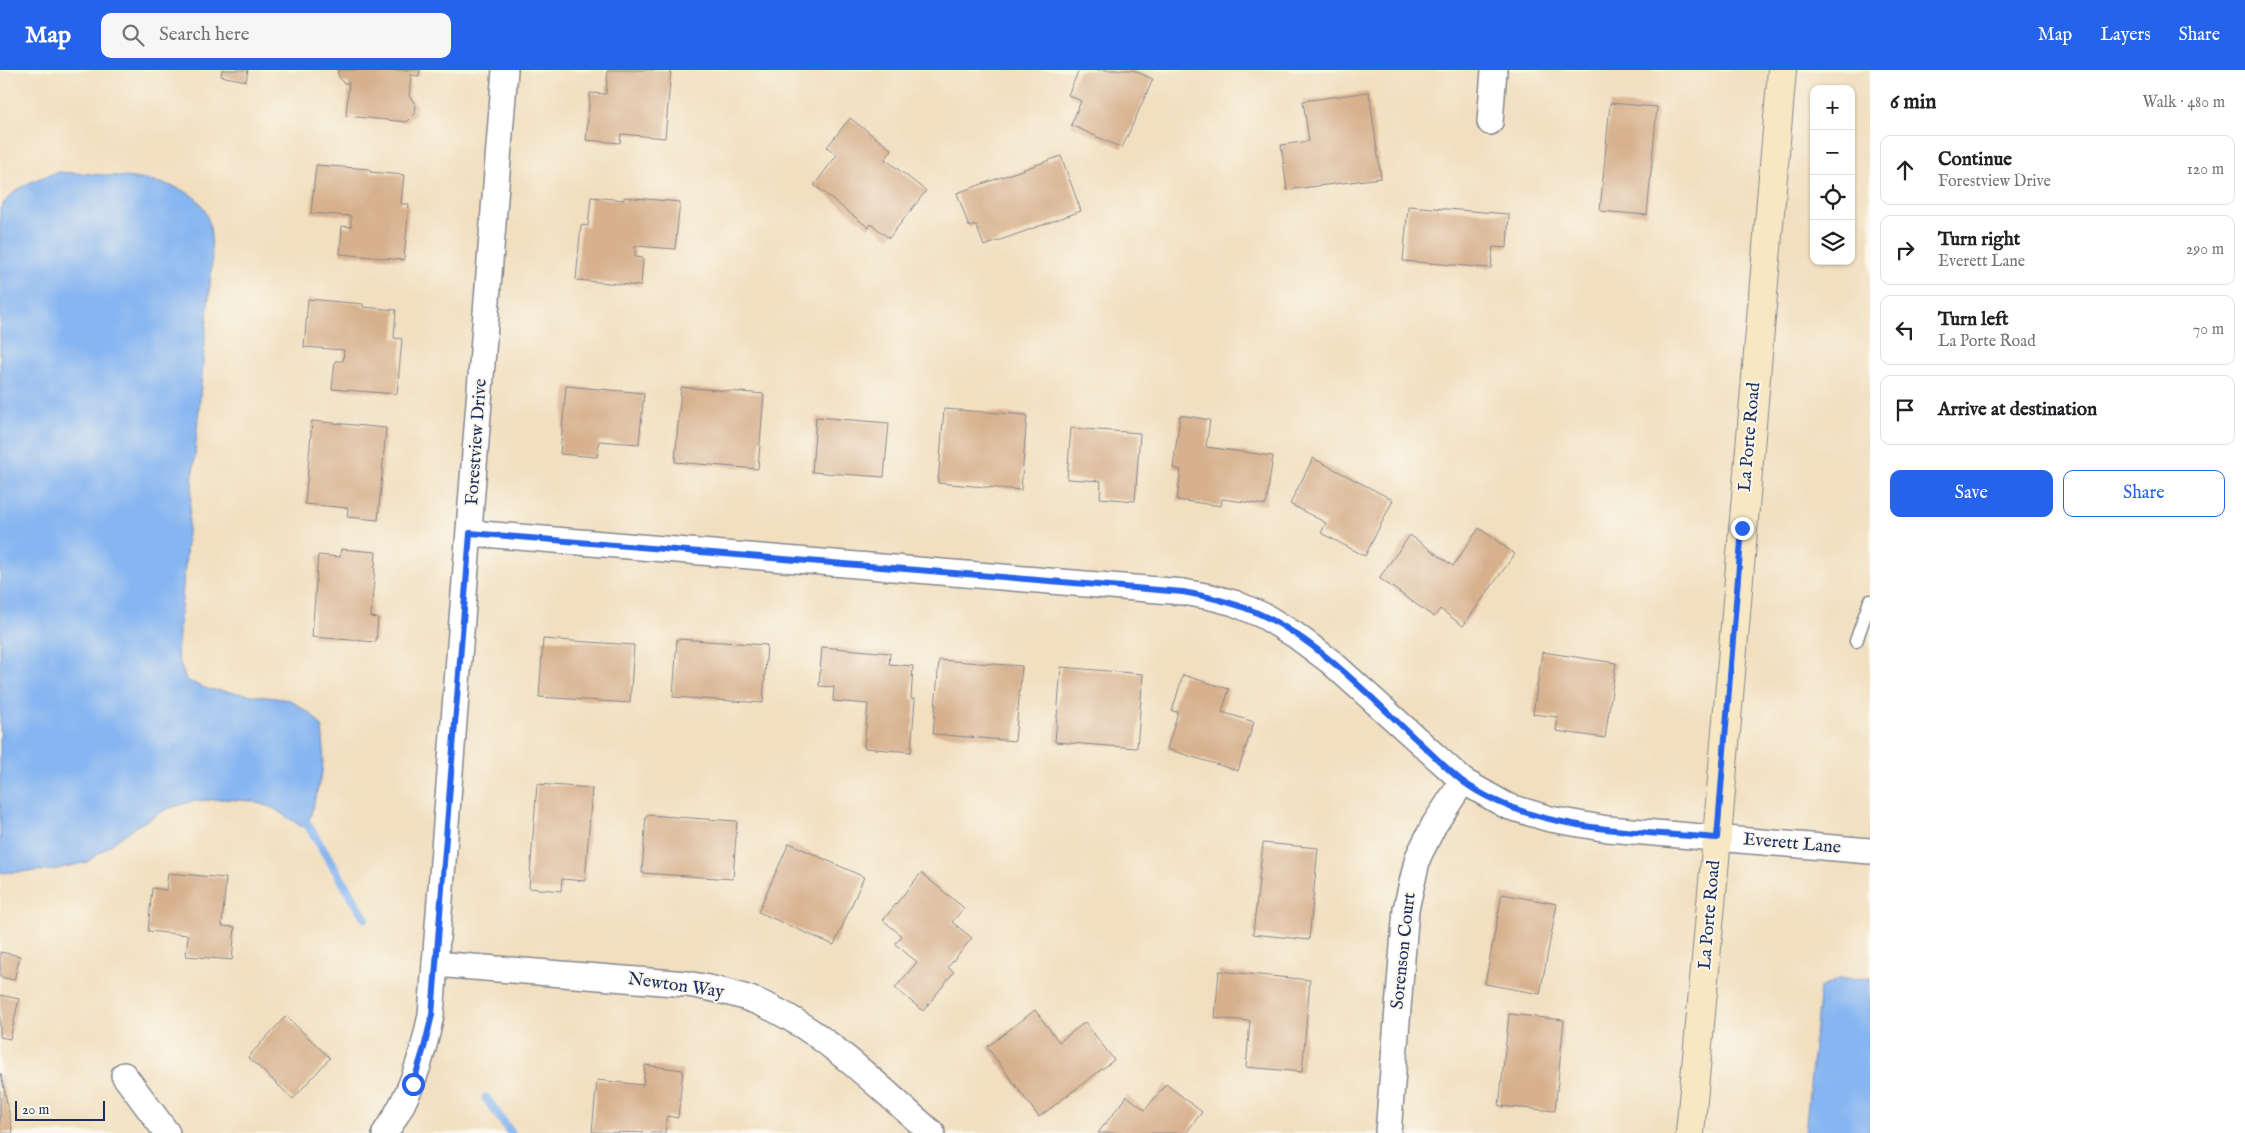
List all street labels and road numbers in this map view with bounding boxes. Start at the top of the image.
street label: Forestview Drive [461,378,493,506]
street label: La Porte Road [1734,381,1766,493]
street label: Everett Lane [1742,828,1842,860]
street label: La Porte Road [1694,859,1726,971]
street label: Sorenson Court [1386,891,1422,1011]
street label: Newton Way [626,968,726,1004]

